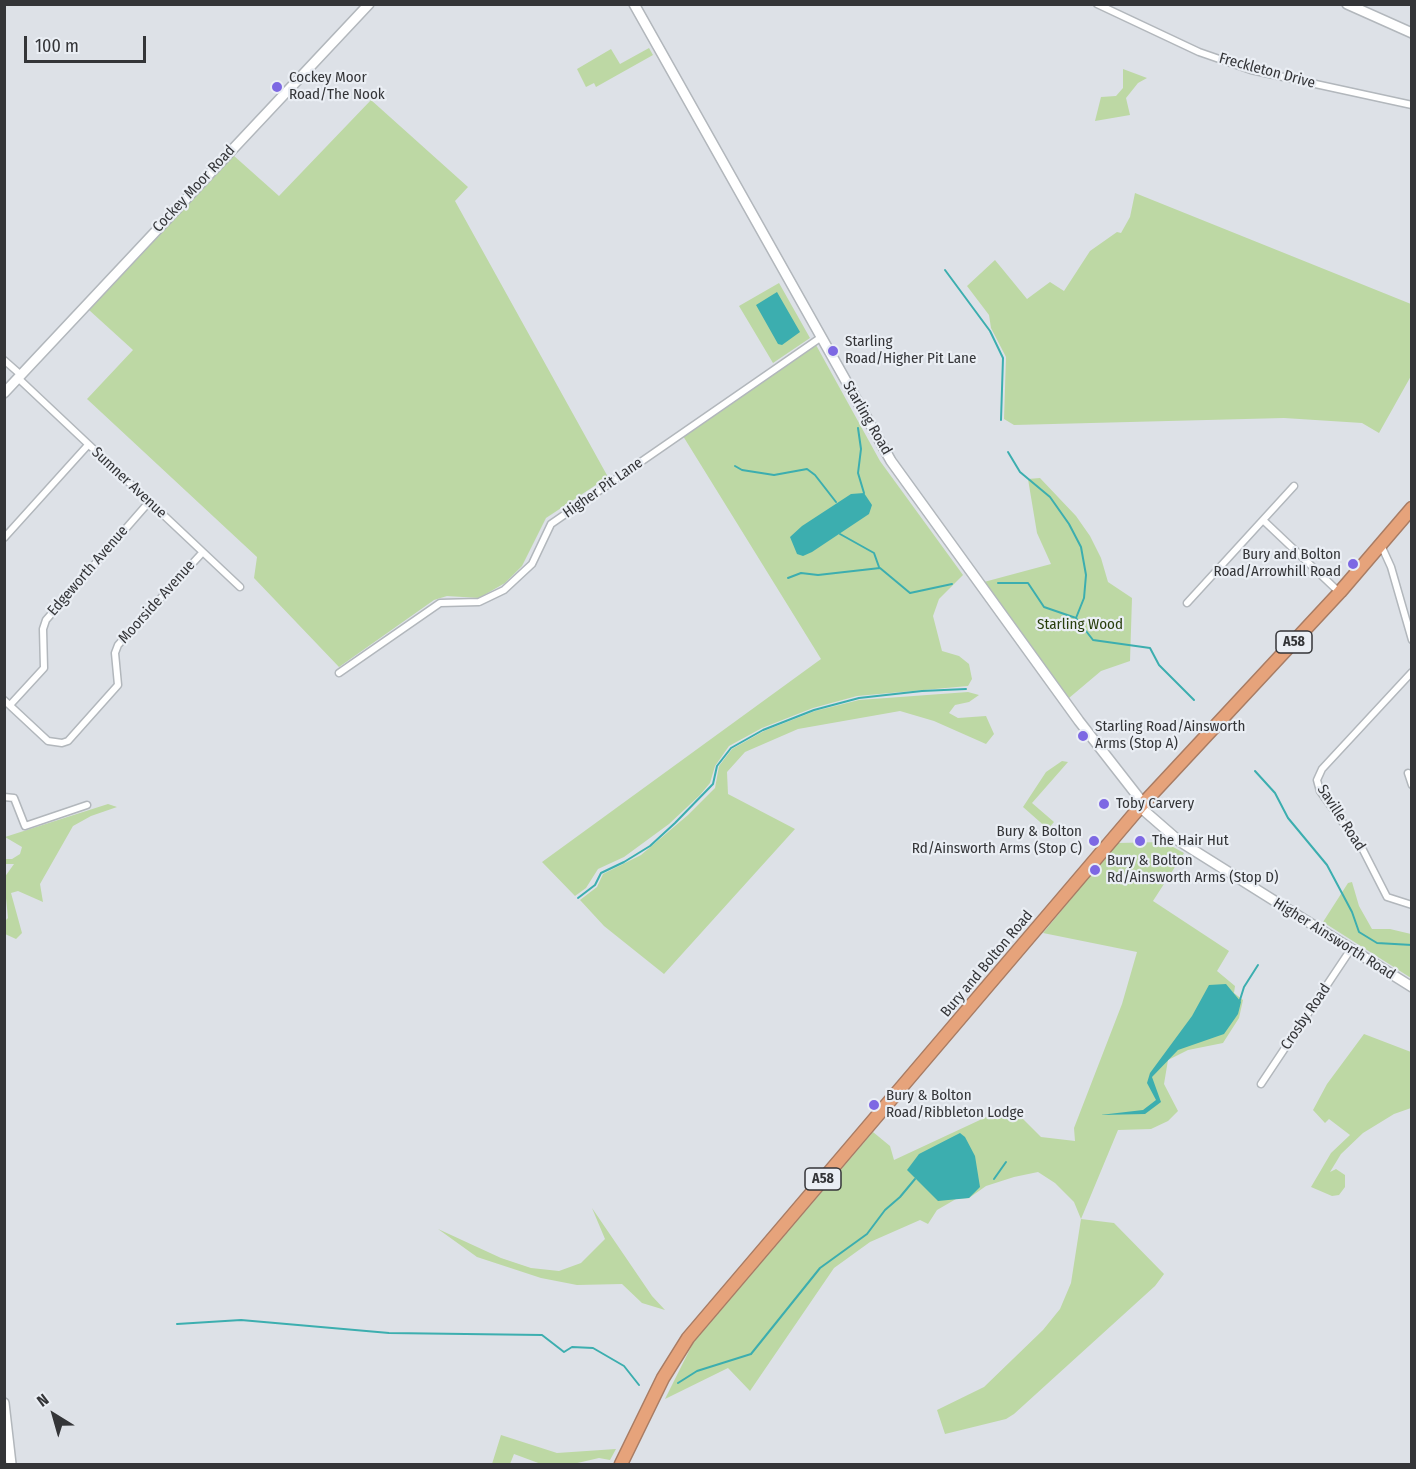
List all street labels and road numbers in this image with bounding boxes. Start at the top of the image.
street label: Freckleton Drive [1217,50,1317,92]
street label: Cockey Moor Road [149,142,239,236]
street label: Starling Road [839,378,895,458]
street label: Sumner Avenue [88,444,170,522]
street label: Higher Pit Lane [560,454,646,522]
street label: Edgeworth Avenue [44,522,132,620]
street label: Moorside Avenue [115,557,199,647]
road number: A58 [1276,631,1312,653]
street label: Saville Road [1313,782,1369,854]
street label: Higher Ainsworth Road [1270,894,1398,984]
street label: Bury and Bolton Road [937,907,1037,1021]
street label: Crosby Road [1277,981,1335,1053]
road number: A58 [805,1168,841,1190]

